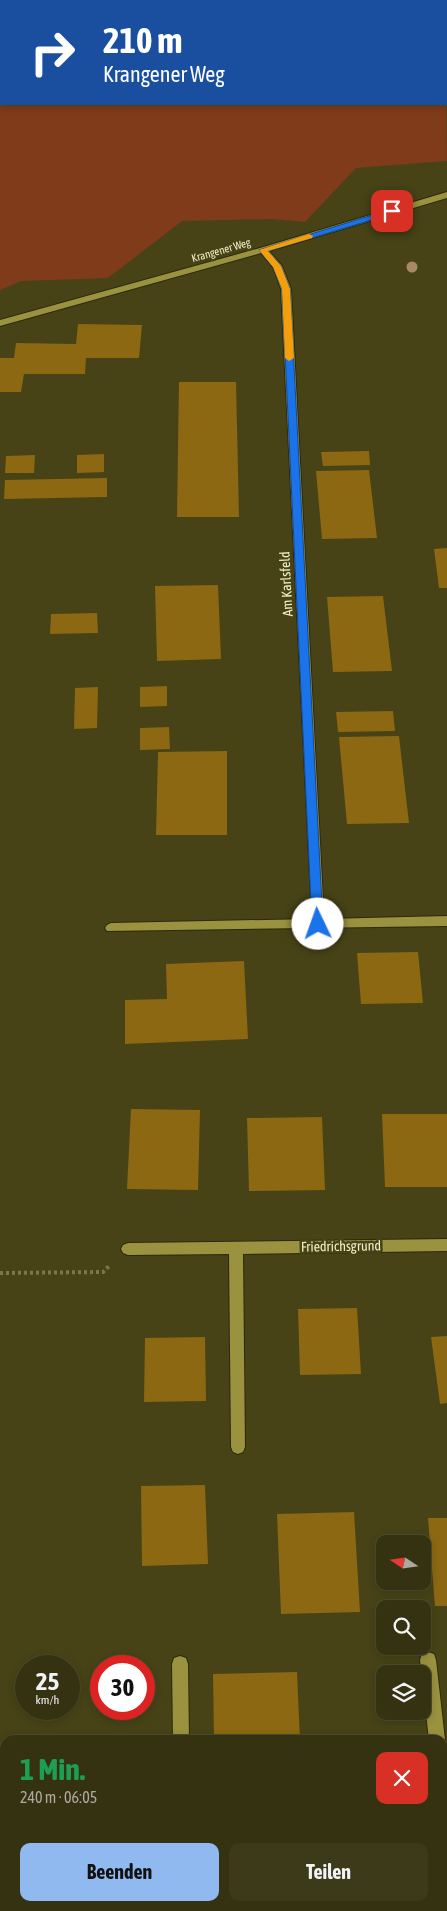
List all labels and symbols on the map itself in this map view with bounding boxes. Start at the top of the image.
pin [371,190,413,232]
street label: Krangener Weg [190,236,252,264]
street label: Am Karlsfeld [276,551,296,617]
position arrow [291,897,343,949]
street label: Friedrichsgrund [301,1237,381,1255]
north arrow [376,1535,431,1590]
speed limit sign: 30 [90,1655,155,1720]

